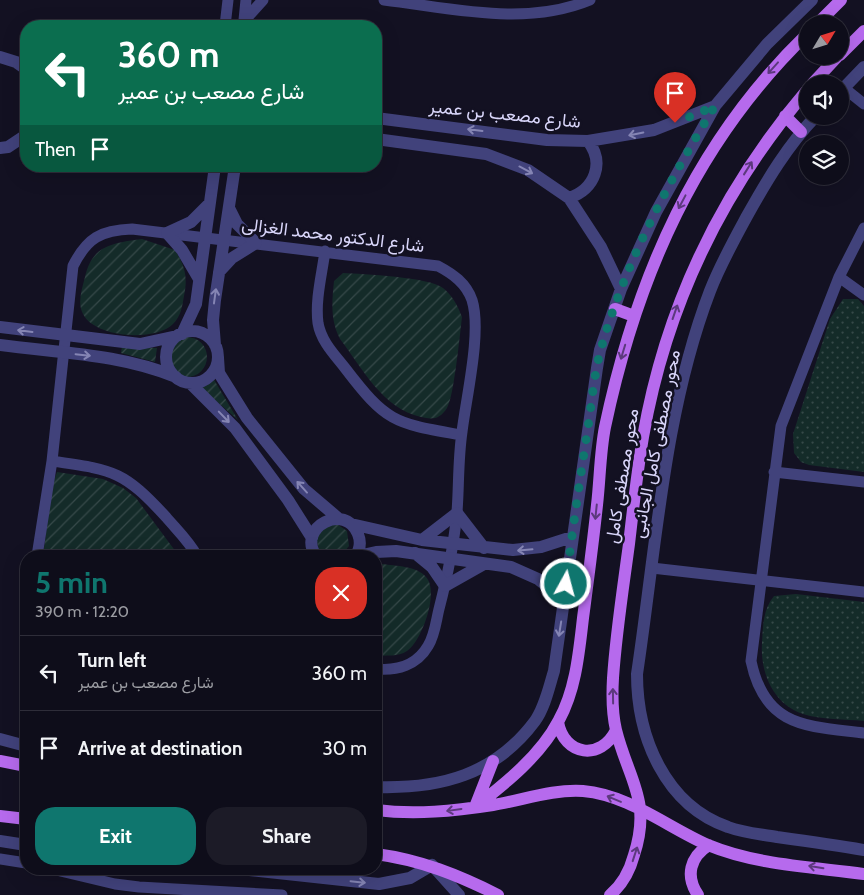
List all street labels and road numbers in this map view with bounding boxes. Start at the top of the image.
street label: شارع مصعب بن عمير [427,95,582,134]
street label: شارع الدكتور محمد الغزالى [240,213,426,258]
street label: محور مصطفى كامل الجانبى [627,348,685,540]
street label: محور مصطفى كامل [600,407,644,545]

